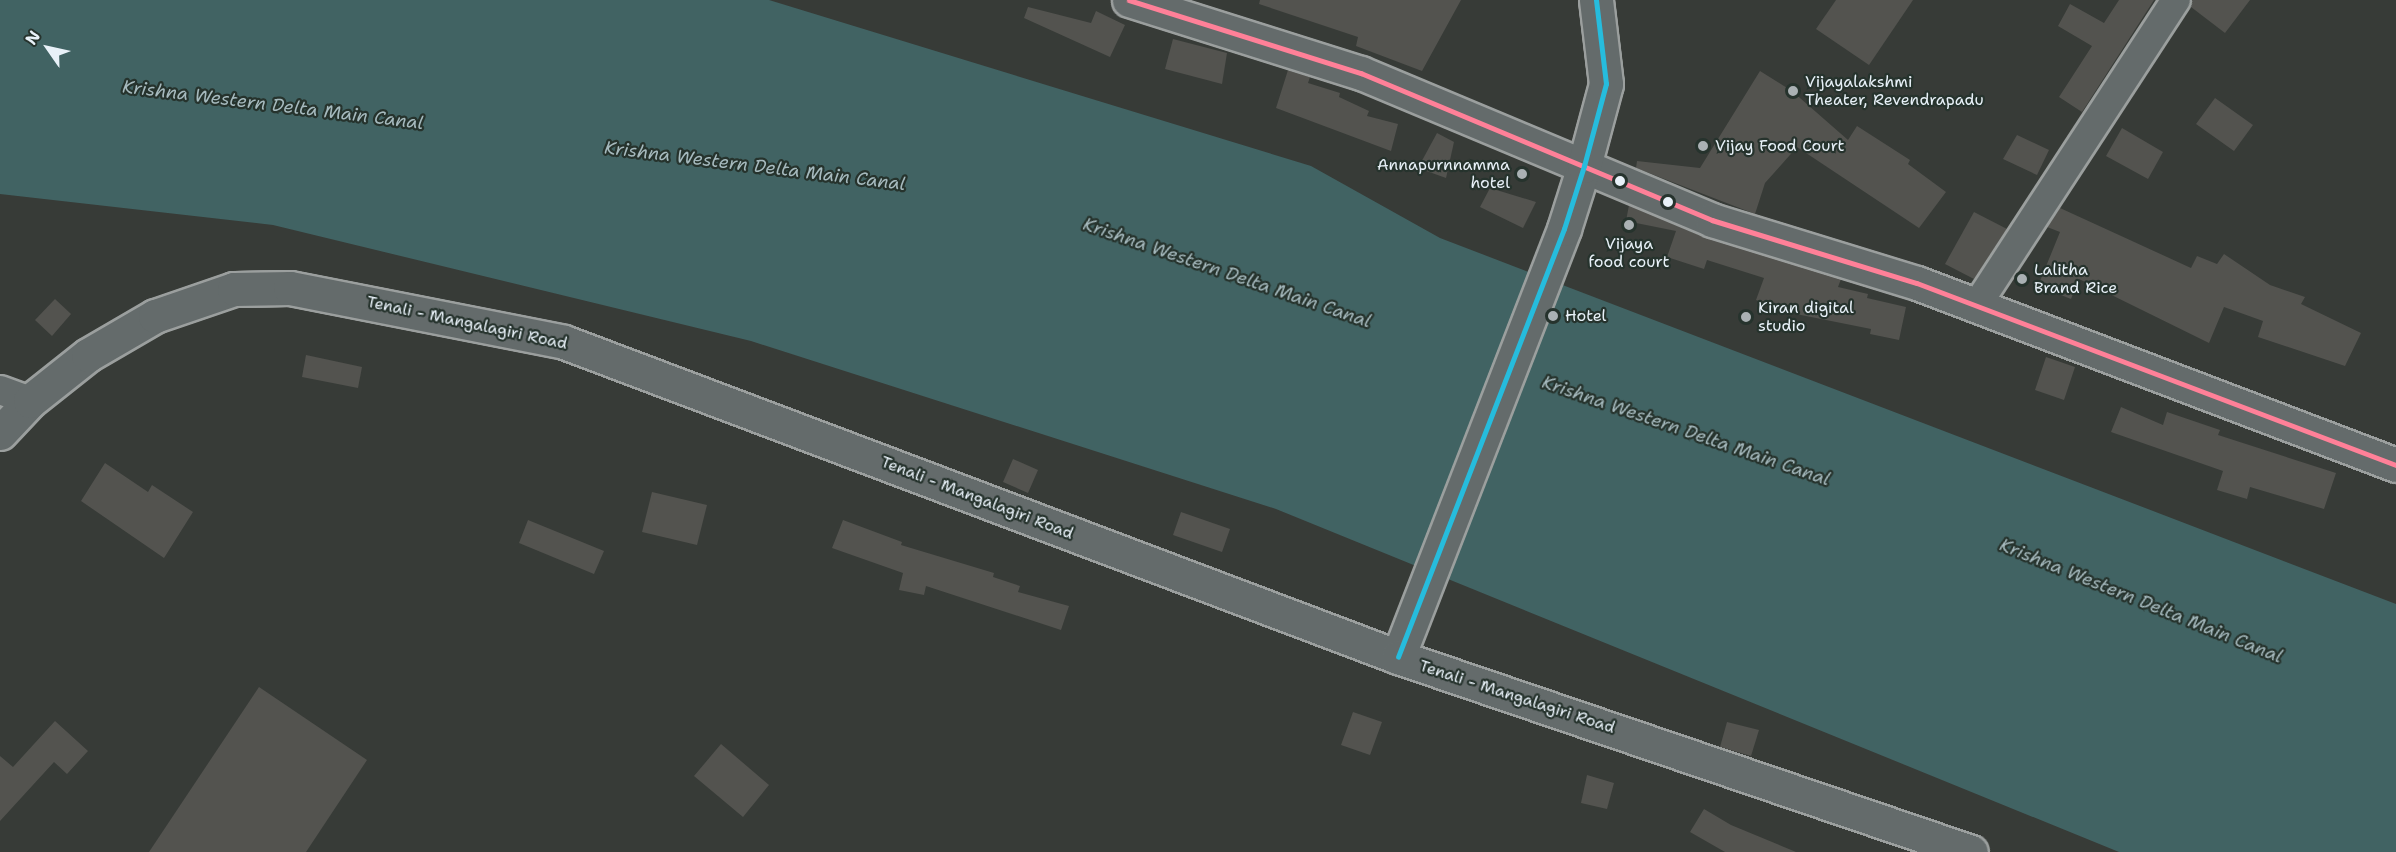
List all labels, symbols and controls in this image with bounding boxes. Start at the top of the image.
north arrow [18,18,78,78]
text: N [20,27,45,49]
place label: Vijayalakshmi Theater, Revendrapadu [1805,72,1984,110]
water label: Krishna Western Delta Main Canal [121,76,425,134]
marker: Vijayalakshmi Theater, Revendrapadu [1786,84,1800,98]
place label: Vijay Food Court [1715,136,1845,156]
water label: Krishna Western Delta Main Canal [603,137,907,195]
marker: Vijay Food Court [1696,139,1710,153]
place label: Annapurnnamma hotel [1377,155,1510,193]
marker: Annapurnnamma hotel [1515,167,1529,181]
unlabelled marker [1614,175,1626,187]
unlabelled marker [1662,196,1674,208]
water label: Krishna Western Delta Main Canal [1080,213,1374,333]
marker: Vijaya food court [1622,218,1636,232]
place label: Vijaya food court [1589,234,1669,272]
place label: Lalitha Brand Rice [2034,260,2117,298]
marker: Lalitha Brand Rice [2015,272,2029,286]
street label: Tenali - Mangalagiri Road [365,292,569,354]
place label: Kiran digital studio [1758,298,1854,336]
place label: Hotel [1565,306,1606,326]
marker: Hotel [1546,309,1560,323]
marker: Kiran digital studio [1739,310,1753,324]
water label: Krishna Western Delta Main Canal [1539,371,1833,491]
street label: Tenali - Mangalagiri Road [878,452,1076,544]
water label: Krishna Western Delta Main Canal [1996,534,2286,668]
street label: Tenali - Mangalagiri Road [1417,656,1617,738]

